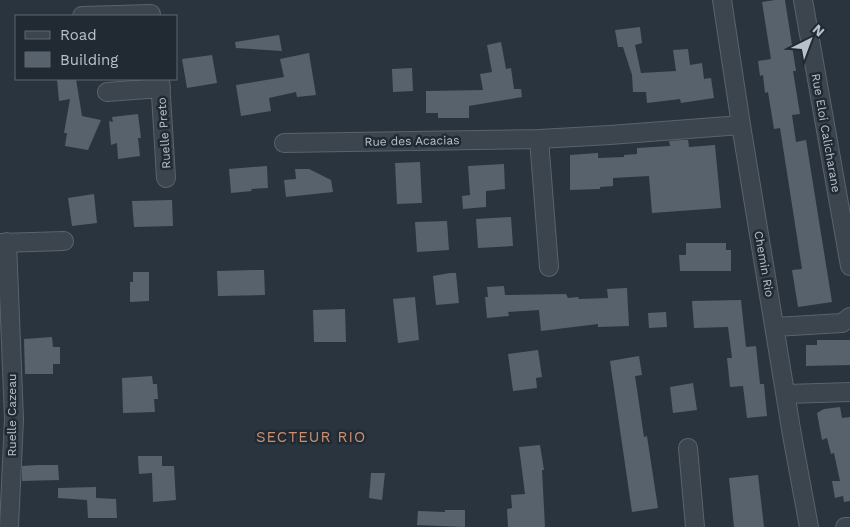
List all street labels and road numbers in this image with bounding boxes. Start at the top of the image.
street label: Rue Eloi Calicharane [809,72,843,194]
street label: Ruelle Preto [155,97,173,169]
street label: Rue des Acacias [364,133,460,149]
street label: Chemin Rio [751,230,777,298]
street label: Ruelle Cazeau [5,374,19,457]

